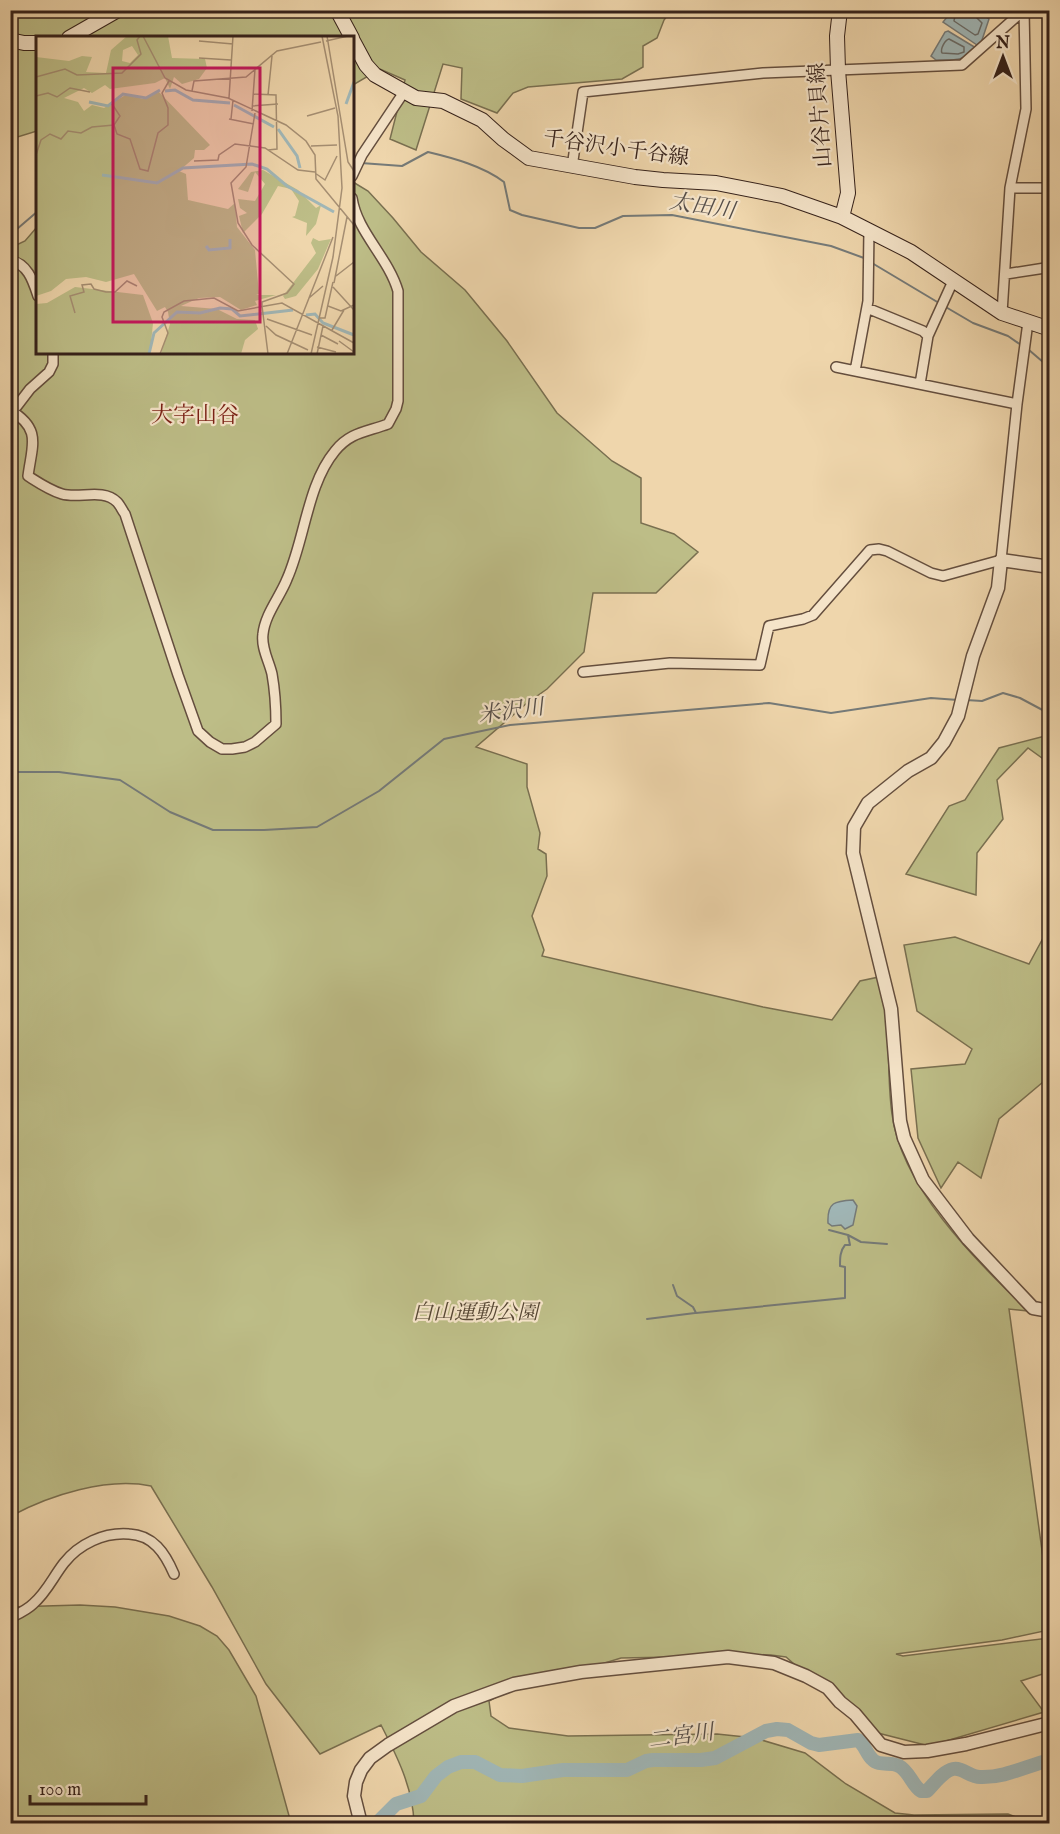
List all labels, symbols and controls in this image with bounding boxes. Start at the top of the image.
north arrow [973,27,1033,87]
text: N [995,34,1010,54]
inset map [36,36,354,354]
street label: 山谷片貝線 [804,62,838,168]
street label: 千谷沢小千谷線 [541,125,691,173]
water label: 太田川 [667,188,739,226]
district label: 大字山谷 [151,402,239,430]
water label: 米沢川 [476,693,548,730]
park label: 白山運動公園 [412,1300,541,1327]
water label: 二宮川 [646,1718,718,1755]
scale bar [30,1768,146,1806]
text: 100 m [39,1779,81,1802]

